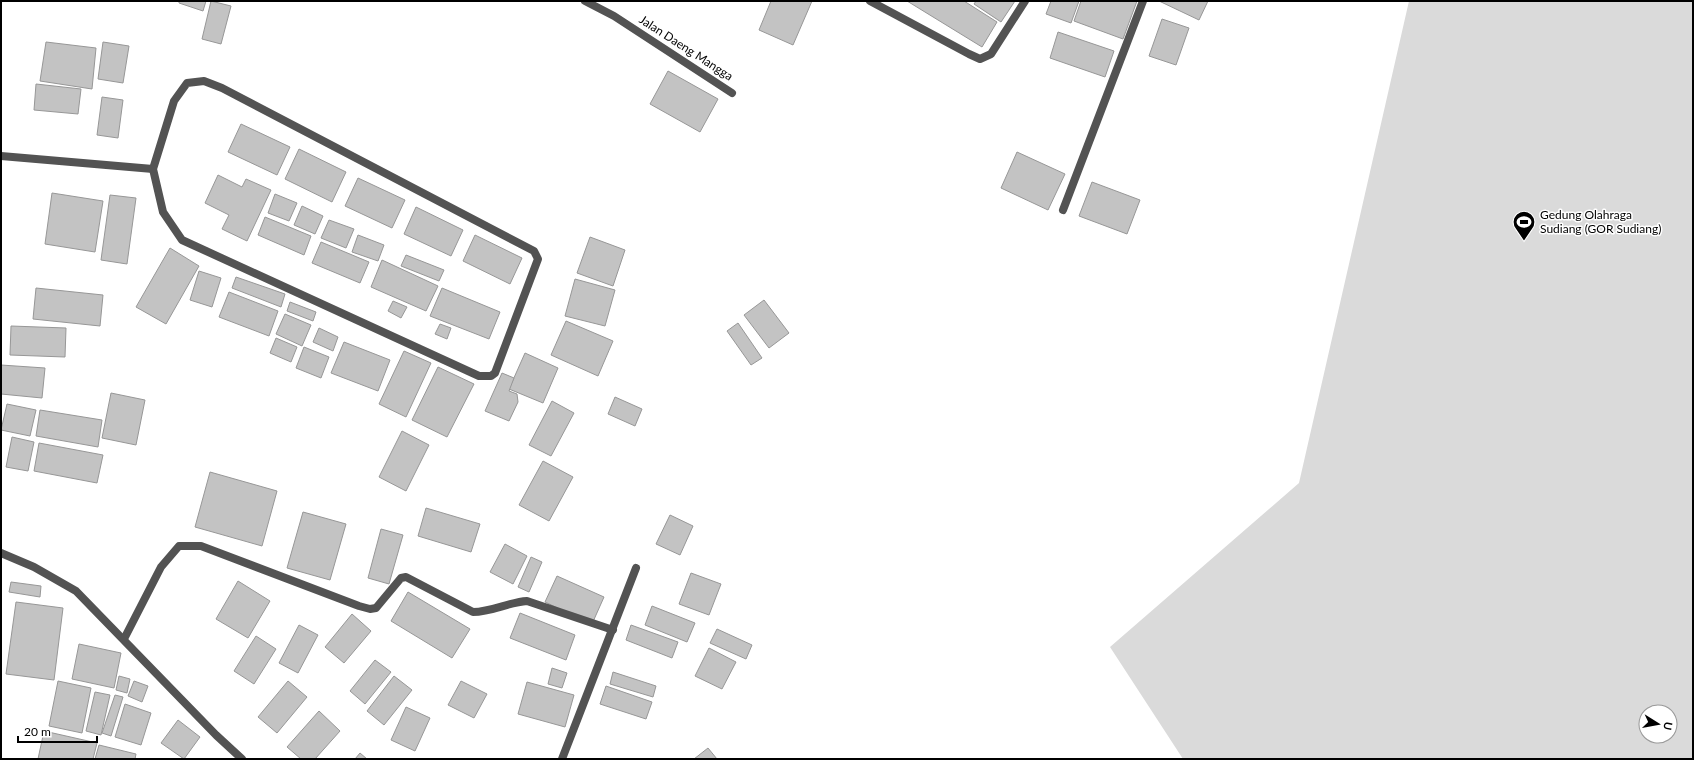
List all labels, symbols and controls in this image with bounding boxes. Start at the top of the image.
street label: Jalan Daeng Mangga [637,12,736,83]
place label: Gedung Olahraga Sudiang (GOR Sudiang) [1540,207,1661,236]
sports icon: Gedung Olahraga Sudiang (GOR Sudiang) [1511,209,1537,242]
north arrow [1638,704,1678,744]
scale bar [18,718,97,744]
text: U [1661,721,1675,731]
text: 20 m [24,724,51,739]

